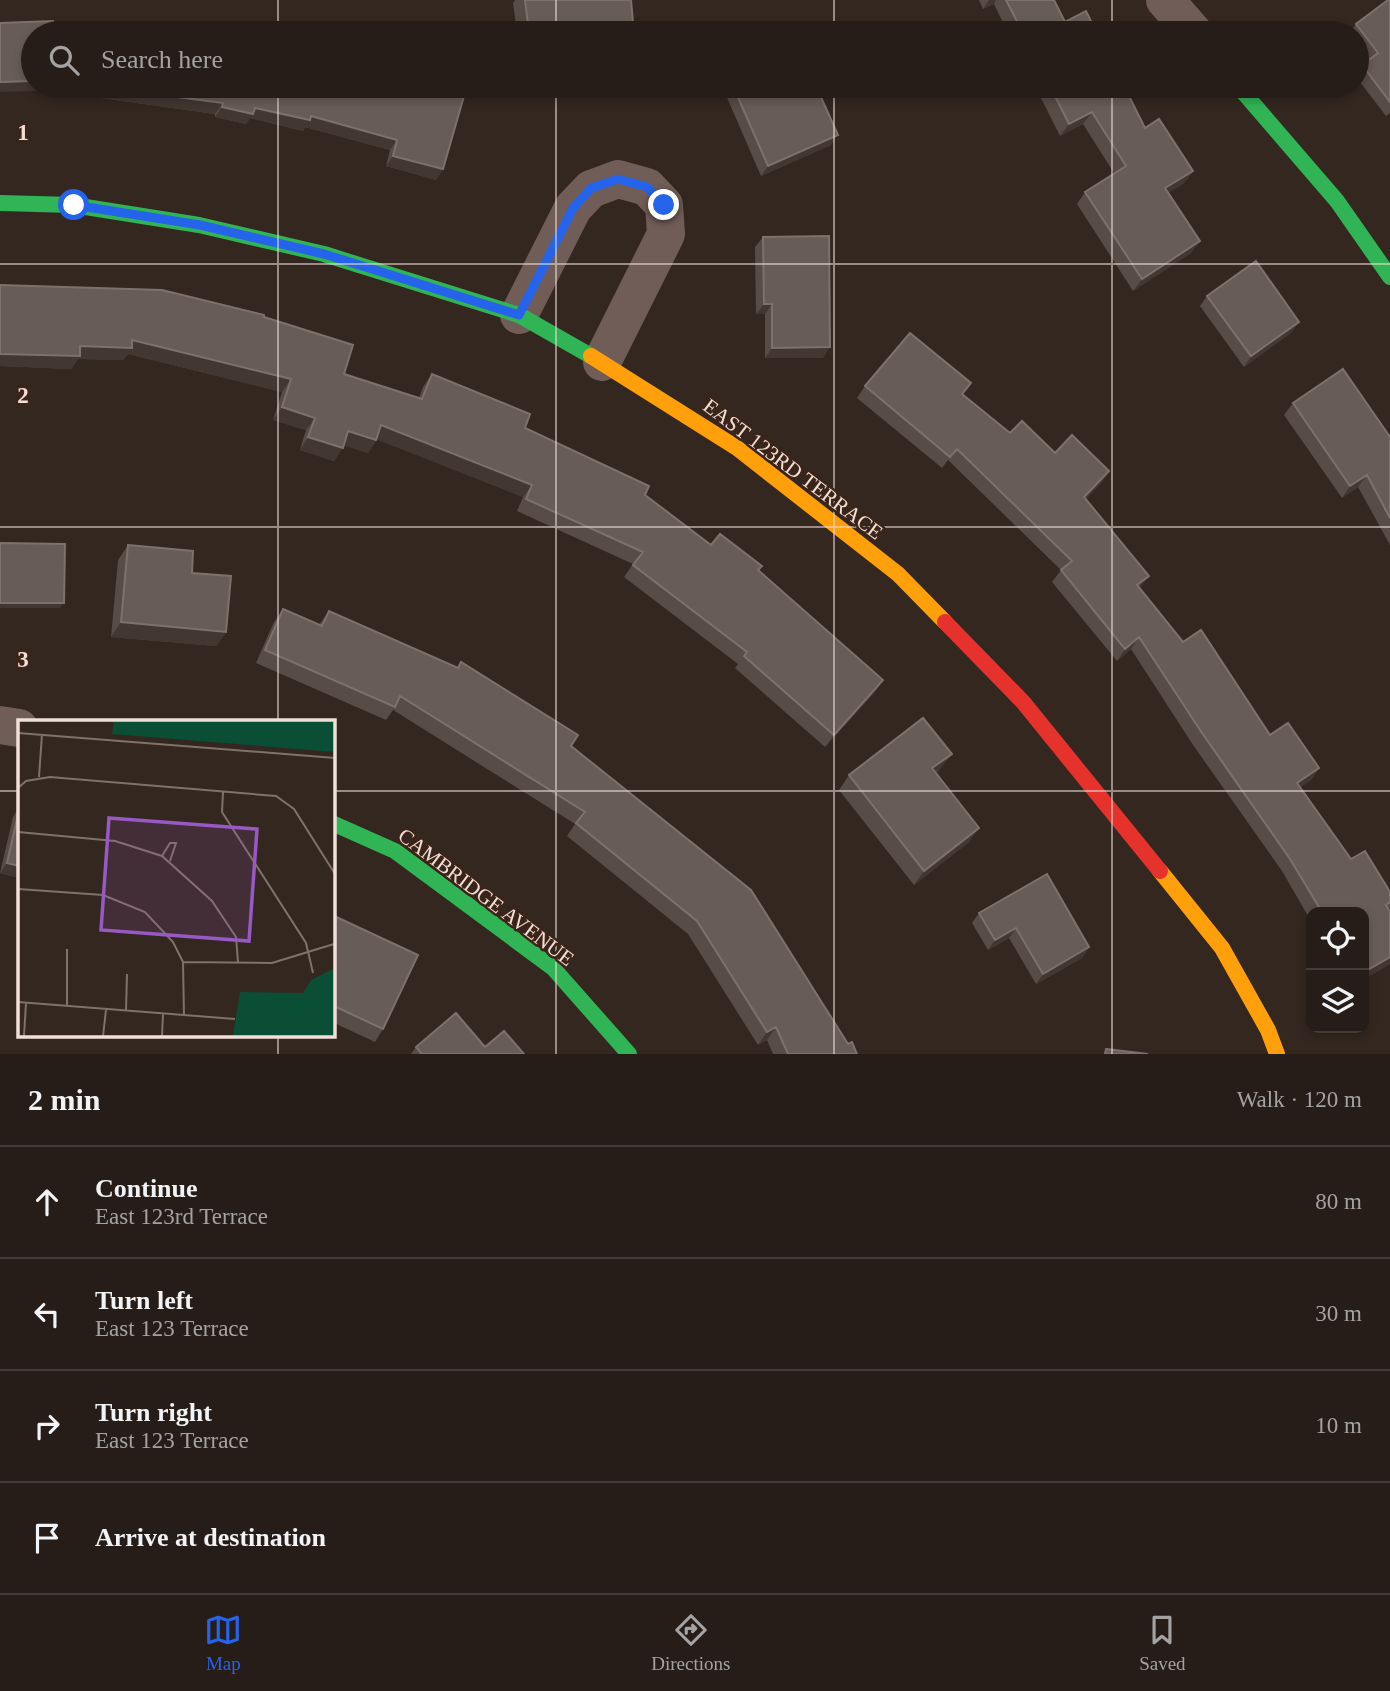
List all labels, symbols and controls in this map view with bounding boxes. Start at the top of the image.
search box [21,21,1369,98]
icon: search [45,41,83,79]
text: Search here [101,45,223,74]
text: 1 [17,120,29,145]
route start [58,189,89,220]
route end [648,189,679,220]
text: 2 [17,383,29,408]
street label: EAST 123RD TERRACE [698,394,888,544]
text: 3 [17,647,29,672]
inset map [18,720,334,1036]
street label: CAMBRIDGE AVENUE [393,823,579,971]
map controls [1306,907,1369,1033]
button: locate [1306,907,1369,970]
button: layers [1306,970,1369,1033]
text: 2 min [28,1083,101,1116]
text: Walk · 120 m [1237,1087,1362,1112]
text: Continue [95,1174,198,1203]
icon: ahead [28,1183,66,1221]
text: 80 m [1315,1189,1362,1214]
text: East 123rd Terrace [95,1204,268,1229]
text: Turn left [95,1286,193,1315]
icon: left [28,1295,66,1333]
text: 30 m [1315,1301,1362,1326]
text: East 123 Terrace [95,1316,249,1341]
text: Turn right [95,1398,212,1427]
icon: right [28,1407,66,1445]
text: 10 m [1315,1413,1362,1438]
text: East 123 Terrace [95,1428,249,1453]
icon: arrive [28,1519,66,1557]
text: Arrive at destination [95,1523,326,1552]
tab: Map [204,1611,242,1675]
tab: Directions [651,1611,730,1675]
tab: Saved [1139,1611,1186,1675]

